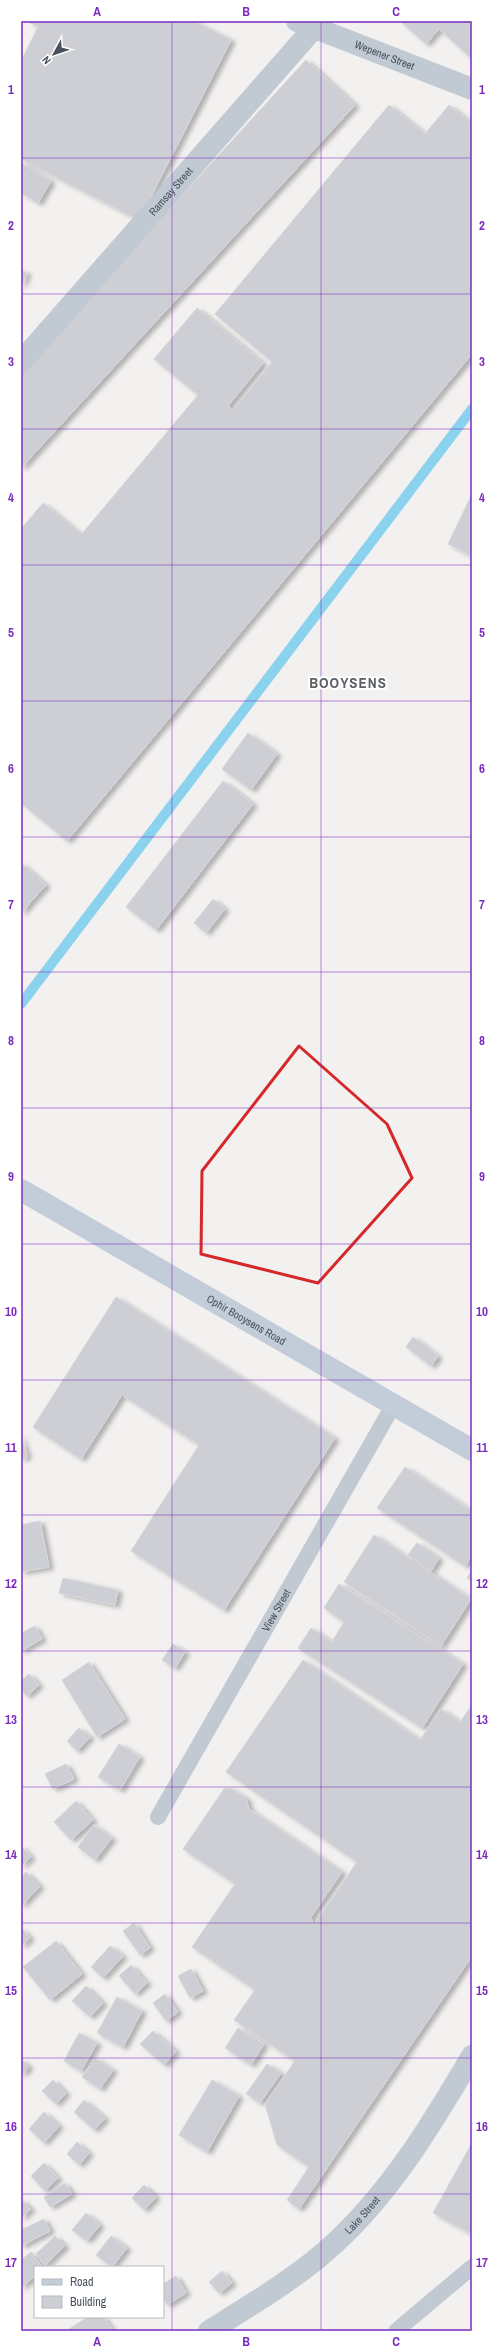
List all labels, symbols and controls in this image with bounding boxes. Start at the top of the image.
text: A [93,3,101,20]
text: B [242,3,250,20]
text: C [392,3,400,20]
north arrow [34,34,74,74]
street label: Wepener Street [353,37,417,73]
text: N [39,53,54,67]
text: 1 [8,81,14,98]
text: 1 [479,81,485,98]
street label: Ramsay Street [146,164,196,218]
text: 2 [8,217,14,234]
text: 2 [479,217,485,234]
text: 3 [8,353,14,370]
text: 3 [479,353,485,370]
text: 4 [8,489,14,506]
text: 4 [479,489,485,506]
text: 5 [8,624,14,641]
text: 5 [479,624,485,641]
district label: BOOYSENS [309,672,387,693]
text: 6 [8,760,14,777]
text: 6 [479,760,485,777]
text: 7 [8,896,14,913]
text: 7 [479,896,485,913]
text: 8 [8,1032,14,1049]
text: 8 [479,1032,485,1049]
text: 9 [8,1168,14,1185]
text: 9 [479,1168,485,1185]
street label: Ophir Booysens Road [204,1292,288,1348]
text: 10 [5,1303,17,1320]
text: 10 [476,1303,488,1320]
text: 11 [5,1439,17,1456]
text: 11 [476,1439,488,1456]
text: 12 [5,1575,17,1592]
text: 12 [476,1575,488,1592]
street label: View Street [258,1586,294,1634]
text: 13 [5,1711,17,1728]
text: 13 [476,1711,488,1728]
text: 14 [5,1846,17,1863]
text: 14 [476,1846,488,1863]
text: 15 [5,1982,17,1999]
text: 15 [476,1982,488,1999]
text: 16 [5,2118,17,2135]
text: 16 [476,2118,488,2135]
street label: Lake Street [342,2193,383,2237]
text: 17 [5,2254,17,2271]
text: 17 [476,2254,488,2271]
legend [34,2266,164,2318]
text: Road [70,2274,94,2290]
text: Building [70,2294,107,2310]
text: A [93,2333,101,2350]
text: B [242,2333,250,2350]
text: C [392,2333,400,2350]

